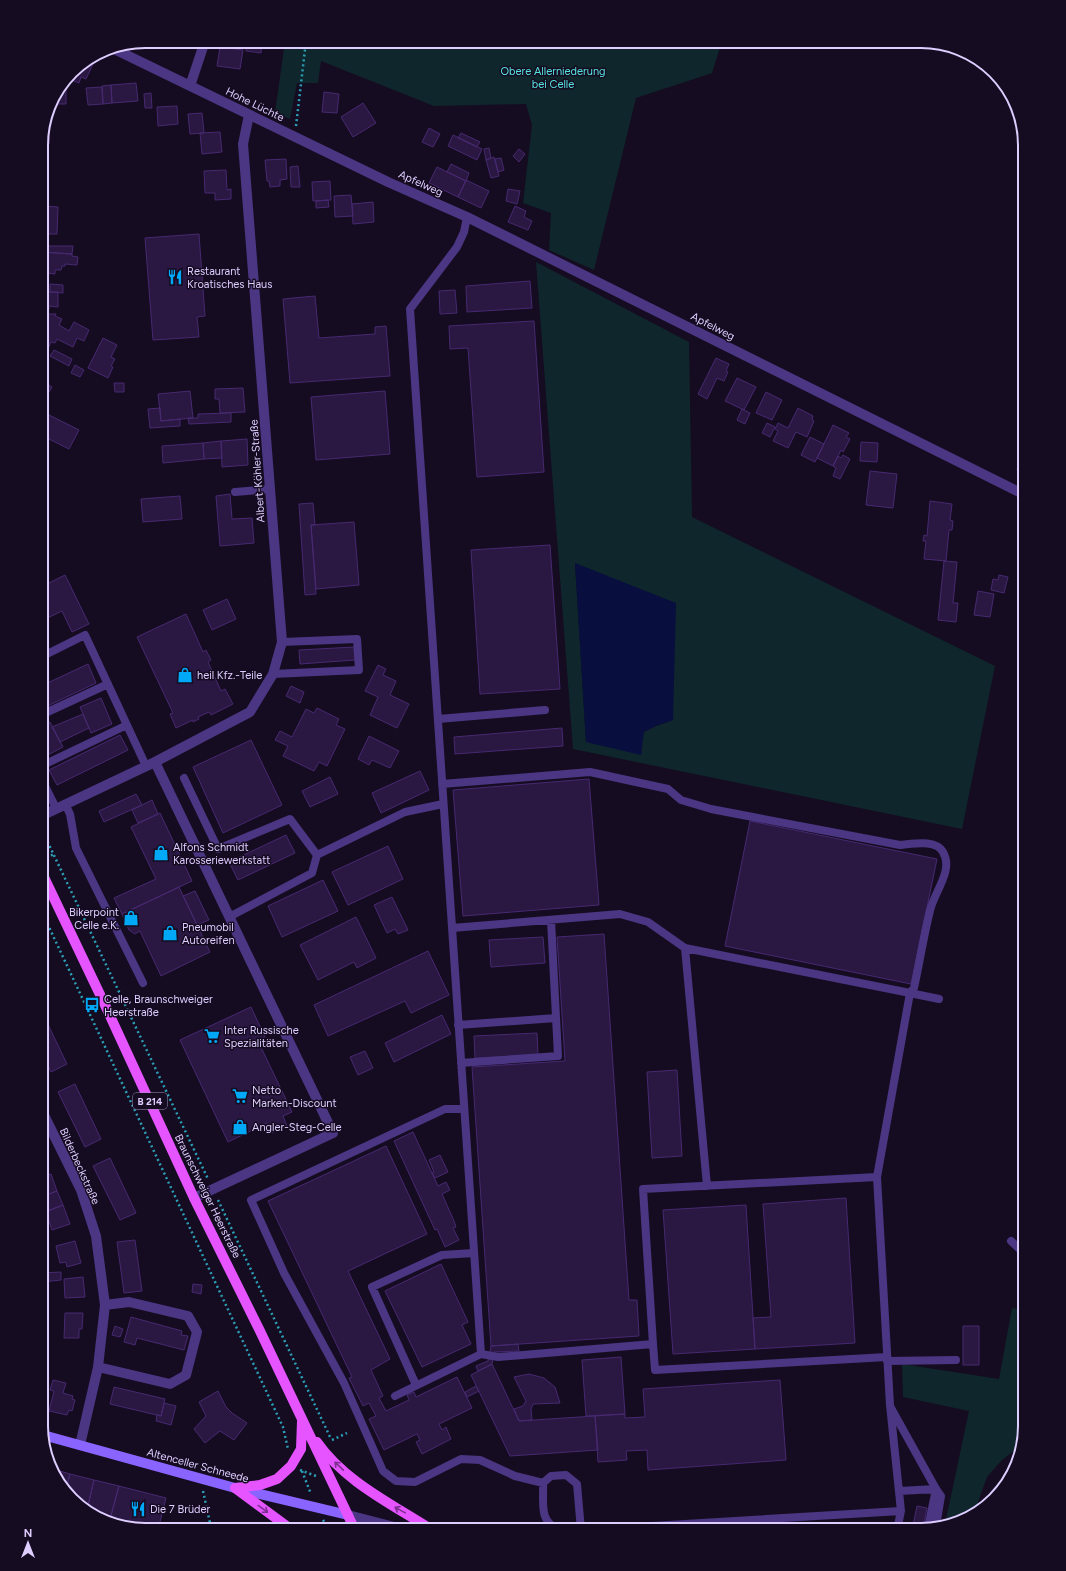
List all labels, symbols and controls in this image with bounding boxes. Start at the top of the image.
park label: Obere Allerniederung bei Celle [500,65,606,91]
street label: Hohe Lüchte [223,85,286,124]
street label: Apfelweg [397,168,445,199]
place label: Restaurant Kroatisches Haus [187,265,272,291]
restaurant icon: Restaurant Kroatisches Haus [166,268,184,286]
street label: Apfelweg [689,310,737,343]
street label: Albert-Köhler-Straße [247,419,268,523]
shop icon: heil Kfz.-Teile [176,666,194,684]
place label: heil Kfz.-Teile [197,669,262,682]
place label: Alfons Schmidt Karosseriewerkstatt [173,841,270,867]
shop icon: Alfons Schmidt Karosseriewerkstatt [152,844,170,862]
place label: Bikerpoint Celle e.K. [69,906,119,932]
shop icon: Bikerpoint Celle e.K. [122,909,140,927]
place label: Pneumobil Autoreifen [182,921,235,947]
shop icon: Pneumobil Autoreifen [161,924,179,942]
place label: Celle, Braunschweiger Heerstraße [104,993,213,1019]
bus stop icon: Celle, Braunschweiger Heerstraße [83,996,101,1014]
place label: Inter Russische Spezialitäten [224,1024,299,1050]
supermarket icon: Inter Russische Spezialitäten [203,1027,221,1045]
place label: Netto Marken-Discount [252,1084,337,1110]
supermarket icon: Netto Marken-Discount [231,1087,249,1105]
road number: B 214 [133,1093,167,1109]
shop icon: Angler-Steg-Celle [231,1118,249,1136]
place label: Angler-Steg-Celle [252,1121,342,1134]
street label: Bilderbeckstraße [57,1126,102,1207]
street label: Braunschweiger Heerstraße [172,1132,243,1260]
street label: Altenceller Schneede [146,1446,250,1485]
one-way arrow [334,1461,344,1471]
restaurant icon: Die 7 Brüder [129,1500,147,1518]
place label: Die 7 Brüder [150,1503,210,1516]
one-way arrow [258,1505,269,1513]
one-way arrow [395,1506,407,1513]
north arrow [8,1523,48,1563]
text: N [24,1527,32,1540]

